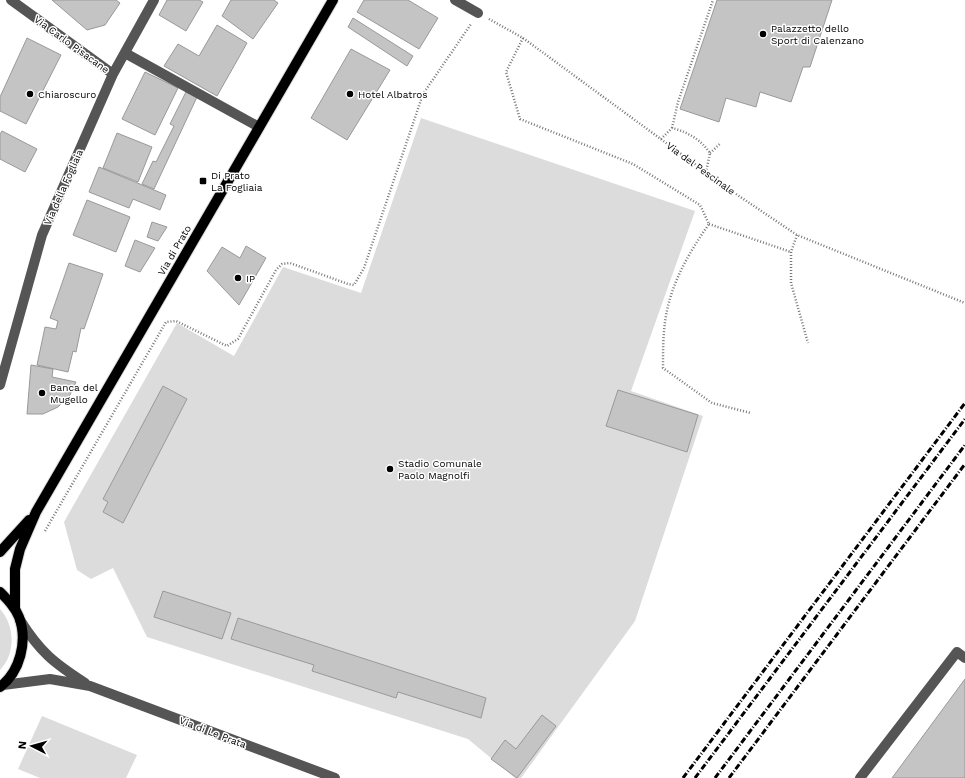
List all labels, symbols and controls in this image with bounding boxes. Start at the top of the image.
street label: Via Carlo Pisacane [32,14,112,75]
place label: Palazzetto dello Sport di Calenzano [771,23,864,46]
marker: Palazzetto dello Sport di Calenzano [758,29,768,39]
marker: Chiaroscuro [25,89,35,99]
place label: Chiaroscuro [38,89,96,100]
marker: Hotel Albatros [345,89,355,99]
place label: Hotel Albatros [358,89,428,100]
street label: Via del Pescinale [664,140,737,197]
street label: Via della Fogliaia [42,147,85,227]
place label: Di Prato La Fogliaia [211,170,263,193]
marker: Di Prato La Fogliaia [198,176,208,186]
street label: Via di Prato [156,223,193,277]
marker: IP [233,273,243,283]
place label: IP [246,273,255,284]
place label: Banca del Mugello [50,382,98,405]
marker: Banca del Mugello [37,388,47,398]
place label: Stadio Comunale Paolo Magnolfi [398,458,482,481]
marker: Stadio Comunale Paolo Magnolfi [385,464,395,474]
street label: Via di Le Prata [178,715,248,750]
north arrow [12,726,52,766]
text: N [16,740,29,750]

